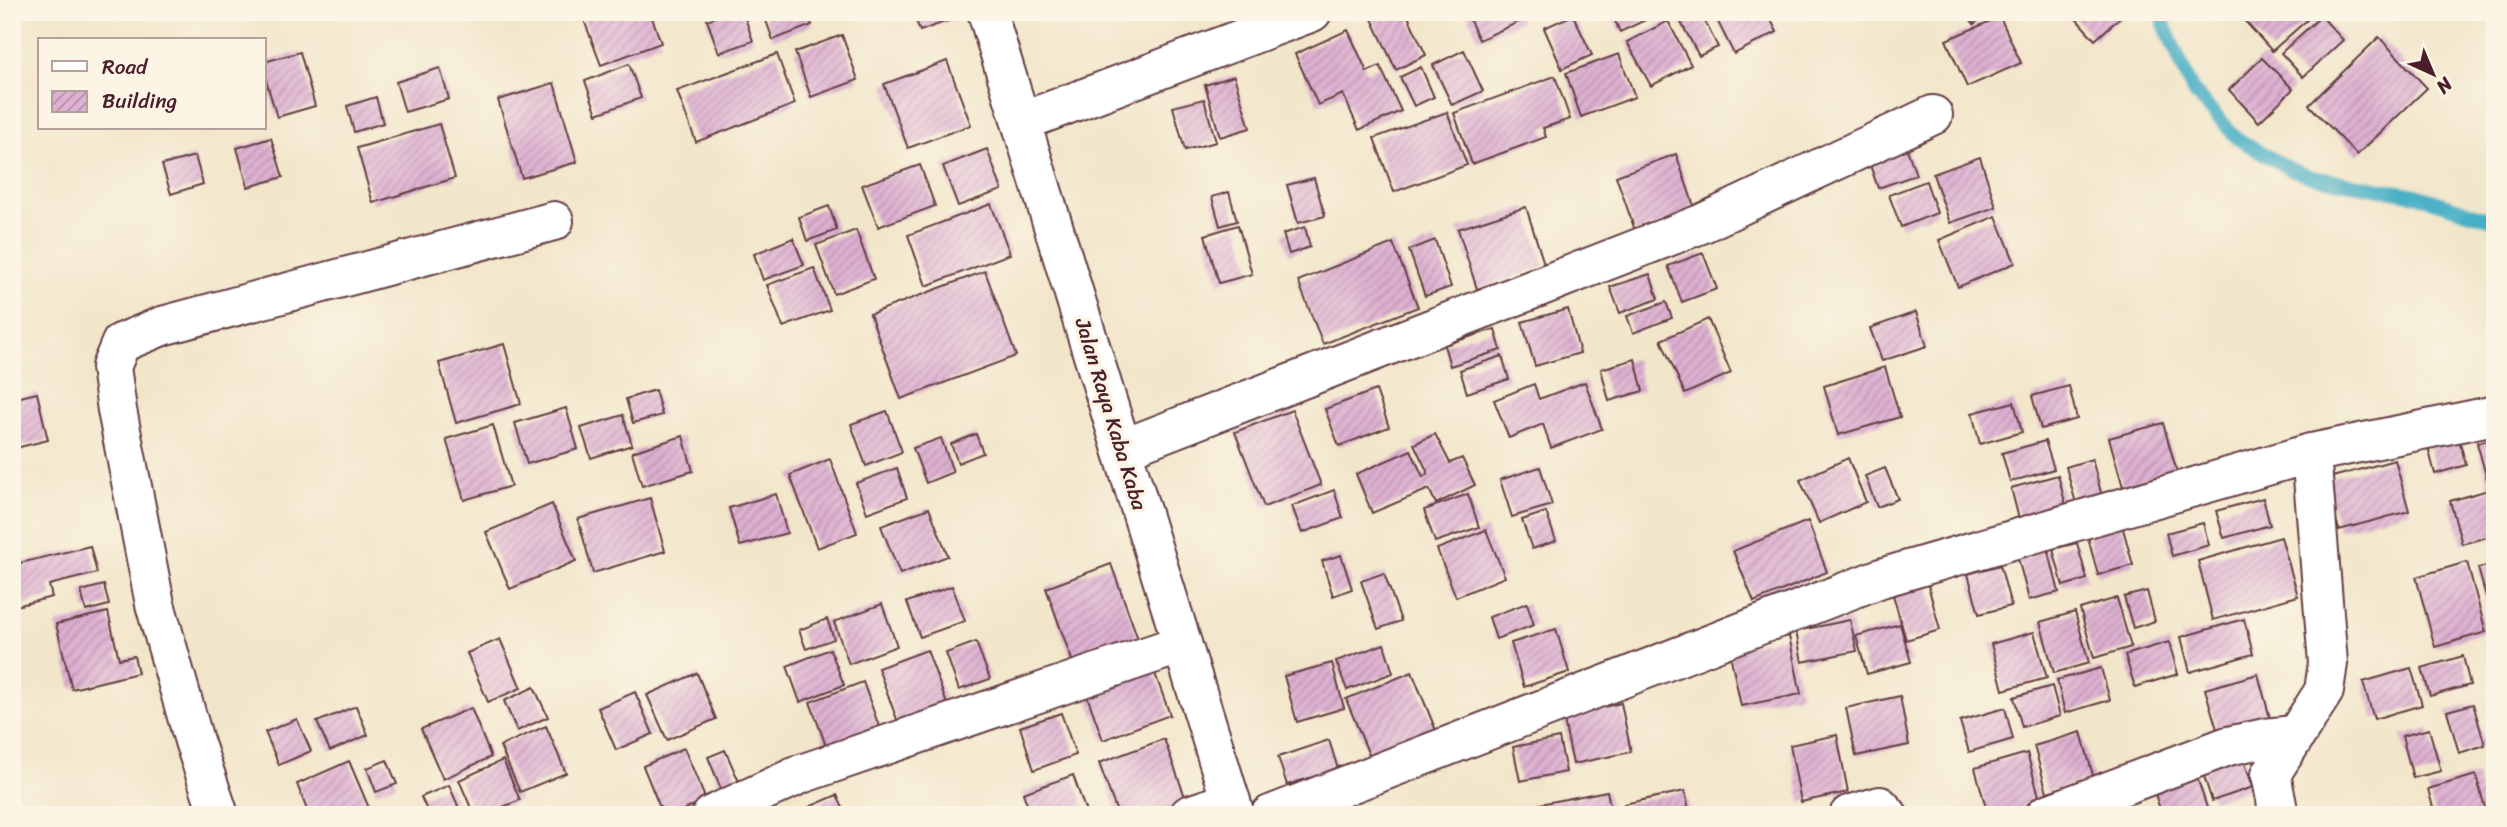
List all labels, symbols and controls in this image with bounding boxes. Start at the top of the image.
legend [38,38,266,130]
north arrow [2398,38,2468,108]
text: Road [102,48,149,86]
text: N [2428,69,2461,103]
text: Building [102,82,178,120]
street label: Jalan Raya Kaba Kaba [1063,312,1158,515]

